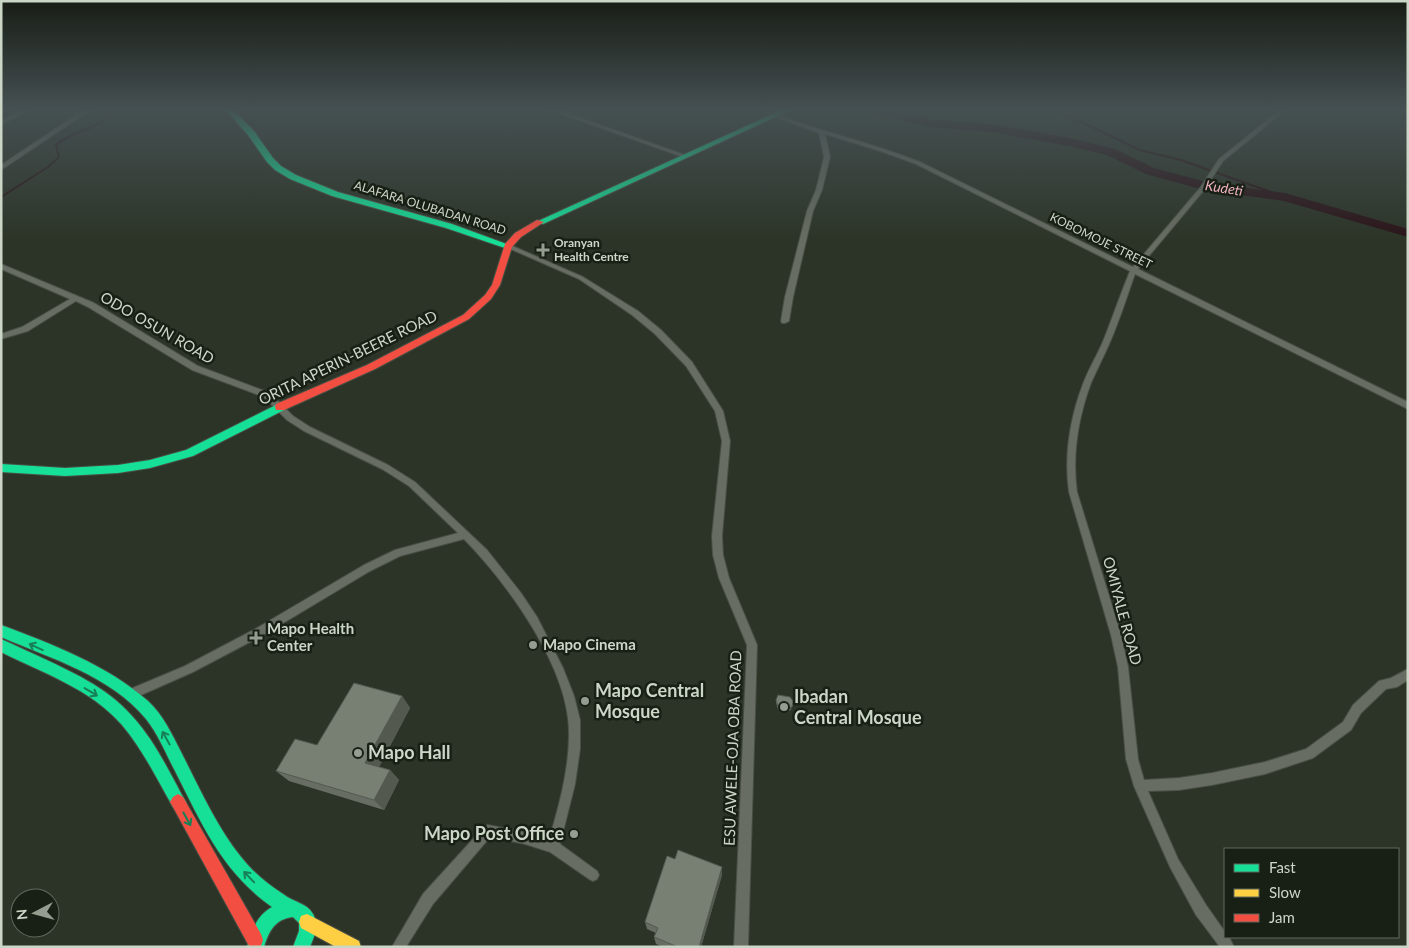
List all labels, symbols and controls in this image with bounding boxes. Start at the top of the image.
water label: Kudeti [1204,176,1244,199]
street label: ALAFARA OLUBADAN ROAD [352,177,508,238]
street label: KOBOMOJE STREET [1048,209,1155,272]
place label: Oranyan Health Centre [554,235,629,264]
marker: Oranyan Health Centre [536,243,550,257]
street label: ODO OSUN ROAD [97,287,218,367]
street label: ORITA APERIN-BEERE ROAD [255,306,440,408]
street label: OMIYALE ROAD [1100,555,1146,667]
place label: Mapo Health Center [267,619,354,654]
marker: Mapo Health Center [249,631,263,645]
place label: Mapo Cinema [543,635,636,653]
marker: Mapo Cinema [527,639,539,651]
one-way arrow [29,641,44,651]
street label: ESU AWELE-OJA OBA ROAD [720,650,744,846]
place label: Mapo Central Mosque [595,679,704,722]
place label: Ibadan Central Mosque [794,685,922,728]
one-way arrow [83,688,97,698]
marker: Mapo Central Mosque [579,695,591,707]
marker: Ibadan Central Mosque [778,701,790,713]
one-way arrow [161,730,171,745]
place label: Mapo Hall [368,741,451,763]
marker: Mapo Hall [352,747,364,759]
one-way arrow [183,812,193,826]
place label: Mapo Post Office [424,822,564,844]
marker: Mapo Post Office [568,828,580,840]
legend [1224,848,1399,938]
text: Fast [1269,858,1296,876]
one-way arrow [242,871,255,883]
text: Slow [1269,883,1301,901]
north arrow [10,888,60,938]
text: N [13,908,31,921]
text: Jam [1269,908,1295,926]

